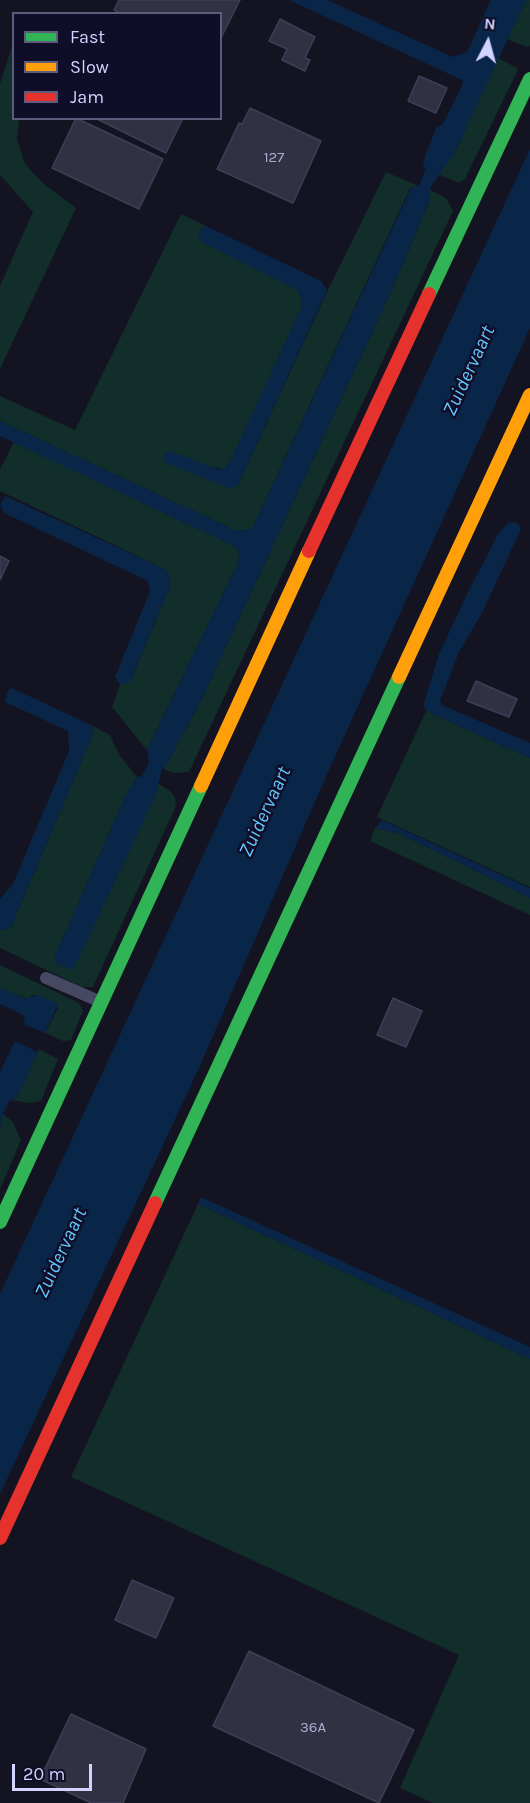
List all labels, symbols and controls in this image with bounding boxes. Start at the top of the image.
legend [12,12,222,120]
north arrow [458,12,518,72]
text: N [483,14,497,34]
text: Fast [70,26,105,48]
text: Slow [70,56,109,78]
text: Jam [70,86,104,108]
house number: 127 [264,149,284,167]
water label: Zuidervaart [438,322,500,420]
water label: Zuidervaart [234,763,296,861]
water label: Zuidervaart [30,1204,92,1302]
house number: 36A [300,1719,326,1737]
scale bar [15,1752,94,1790]
text: 20 m [23,1763,65,1785]

